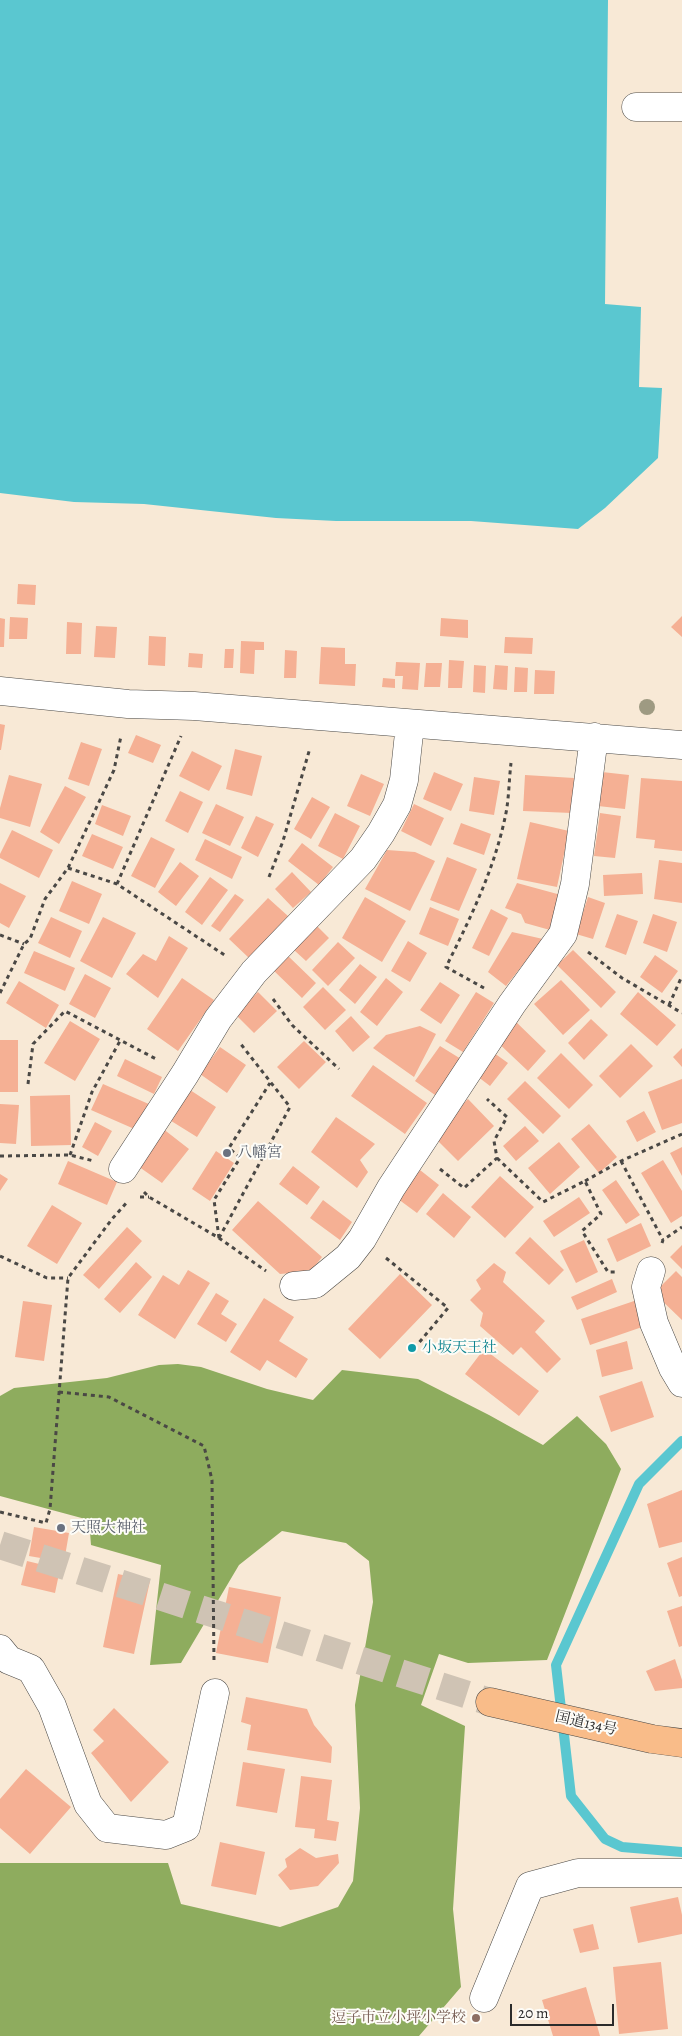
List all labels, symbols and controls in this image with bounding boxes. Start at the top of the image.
place label: 八幡宮 [237,1144,282,1162]
marker: 八幡宮 [221,1147,233,1159]
place label: 小坂天王社 [422,1339,497,1357]
marker: 小坂天王社 [406,1342,418,1354]
place label: 天照大神社 [71,1519,146,1537]
marker: 天照大神社 [55,1522,67,1534]
street label: 国道134号 [553,1708,619,1740]
scale bar [512,1994,616,2026]
text: 20 m [518,2003,549,2023]
place label: 逗子市立小坪小学校 [331,2009,466,2027]
marker: 逗子市立小坪小学校 [470,2012,482,2024]

